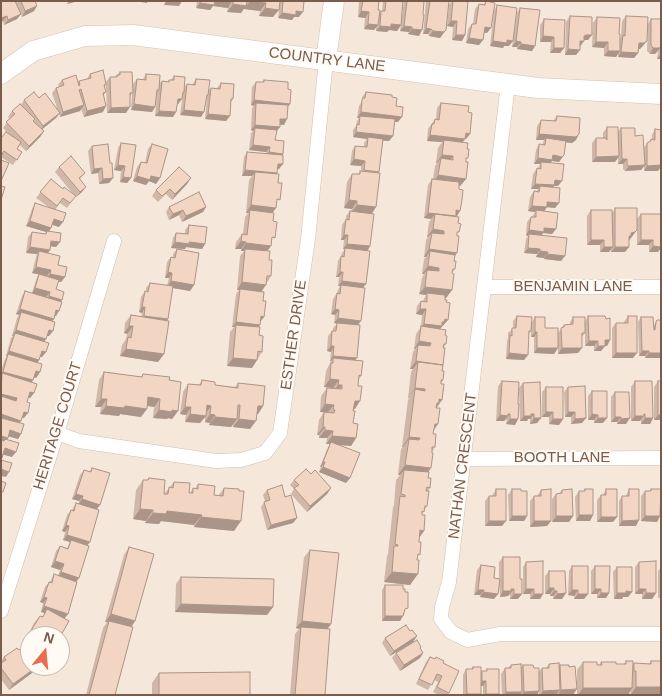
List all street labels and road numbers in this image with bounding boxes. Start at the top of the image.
street label: COUNTRY LANE [268,44,386,76]
street label: BENJAMIN LANE [513,278,633,296]
street label: ESTHER DRIVE [277,279,311,391]
street label: HERITAGE COURT [30,360,86,492]
street label: NATHAN CRESCENT [445,392,481,540]
street label: BOOTH LANE [514,449,610,467]

